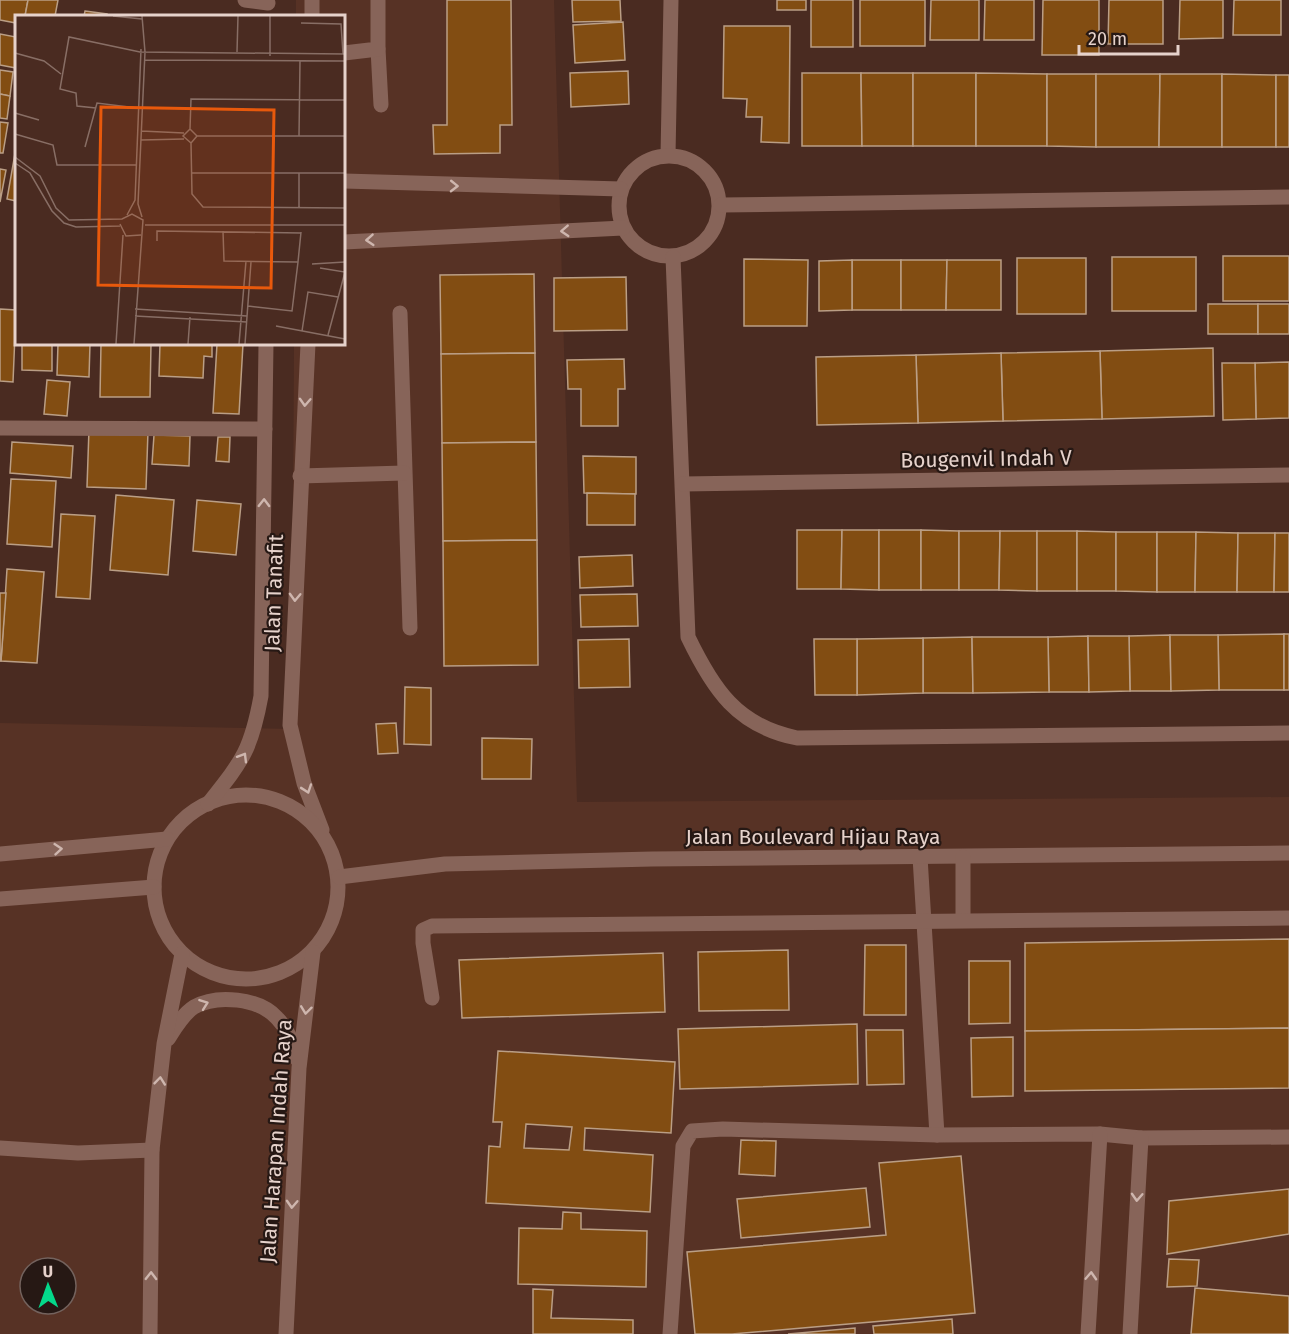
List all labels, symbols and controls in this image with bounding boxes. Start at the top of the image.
inset map [15,15,345,345]
scale bar [1079,18,1178,56]
text: 20 m [1088,28,1127,50]
one-way arrow [450,179,459,192]
one-way arrow [560,224,569,237]
one-way arrow [366,234,375,247]
one-way arrow [298,397,311,406]
street label: Bougenvil Indah V [900,445,1072,473]
one-way arrow [258,498,270,507]
street label: Jalan Tanafit [259,533,289,652]
one-way arrow [289,592,302,601]
one-way arrow [235,753,247,763]
one-way arrow [299,783,312,794]
street label: Jalan Boulevard Hijau Raya [686,824,940,850]
one-way arrow [54,843,63,856]
one-way arrow [198,998,209,1011]
one-way arrow [300,1005,313,1015]
street label: Jalan Harapan Indah Raya [255,1018,297,1264]
one-way arrow [153,1076,166,1086]
one-way arrow [1131,1192,1144,1201]
one-way arrow [286,1200,299,1209]
north arrow [18,1256,78,1316]
text: U [42,1262,53,1281]
one-way arrow [145,1271,157,1280]
one-way arrow [1085,1271,1098,1280]

